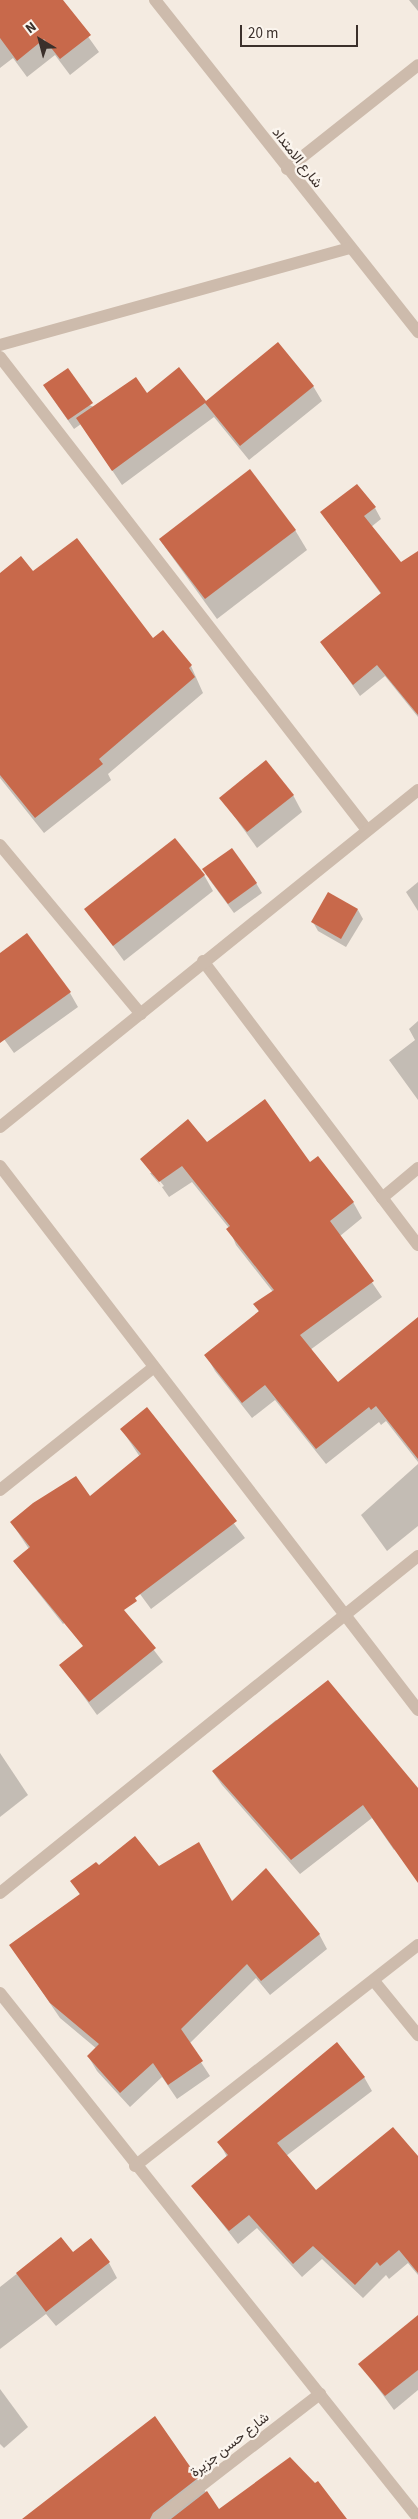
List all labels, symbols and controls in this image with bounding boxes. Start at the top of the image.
north arrow [15,15,65,65]
scale bar [243,15,360,47]
text: N [21,17,41,39]
text: 20 m [248,23,278,44]
street label: شارع الامتداد [268,124,326,192]
street label: شارع حسن جزيرة [187,2409,273,2481]

